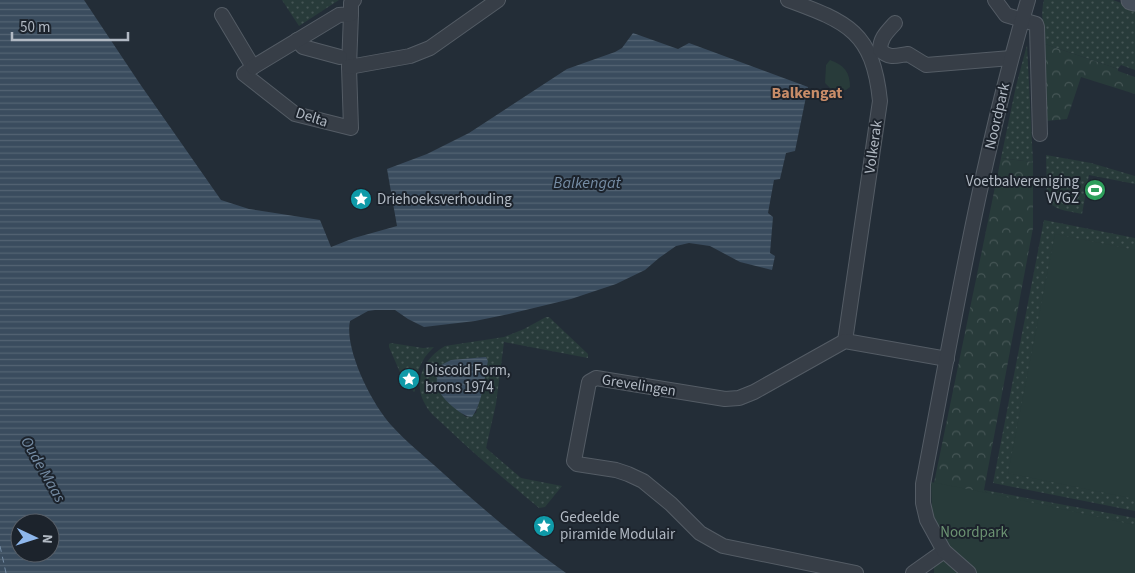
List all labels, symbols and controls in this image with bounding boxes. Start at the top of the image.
scale bar [12,10,129,42]
text: 50 m [20,17,50,38]
street label: Noordpark [980,80,1015,151]
district label: Balkengat [772,82,842,104]
street label: Delta [293,102,331,133]
street label: Volkerak [859,118,888,175]
place label: Voetbalvereniging VVGZ [966,171,1079,209]
water label: Balkengat [553,172,621,194]
sports icon: Voetbalvereniging VVGZ [1083,178,1107,202]
place icon: Driehoeksverhouding [349,187,373,211]
place label: Driehoeksverhouding [377,189,512,210]
place label: Discoid Form, brons 1974 [425,360,511,398]
place icon: Discoid Form, brons 1974 [397,367,421,391]
street label: Grevelingen [600,369,678,402]
water label: Oude Maas [15,432,71,507]
place label: Gedeelde piramide Modulair [560,507,676,545]
north arrow [10,513,60,563]
place icon: Gedeelde piramide Modulair [532,514,556,538]
park label: Noordpark [940,522,1008,543]
text: N [37,533,57,544]

